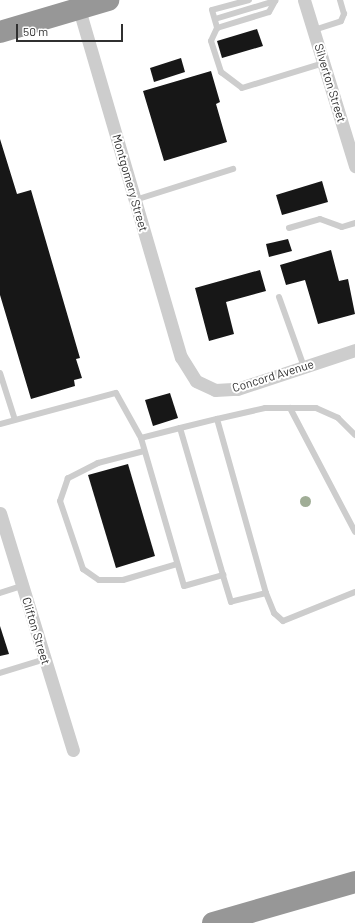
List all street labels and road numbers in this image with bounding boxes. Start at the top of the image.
street label: Silverton Street [311,42,349,124]
street label: Montgomery Street [109,133,151,233]
street label: Concord Avenue [231,357,315,395]
street label: Clifton Street [19,596,53,666]

